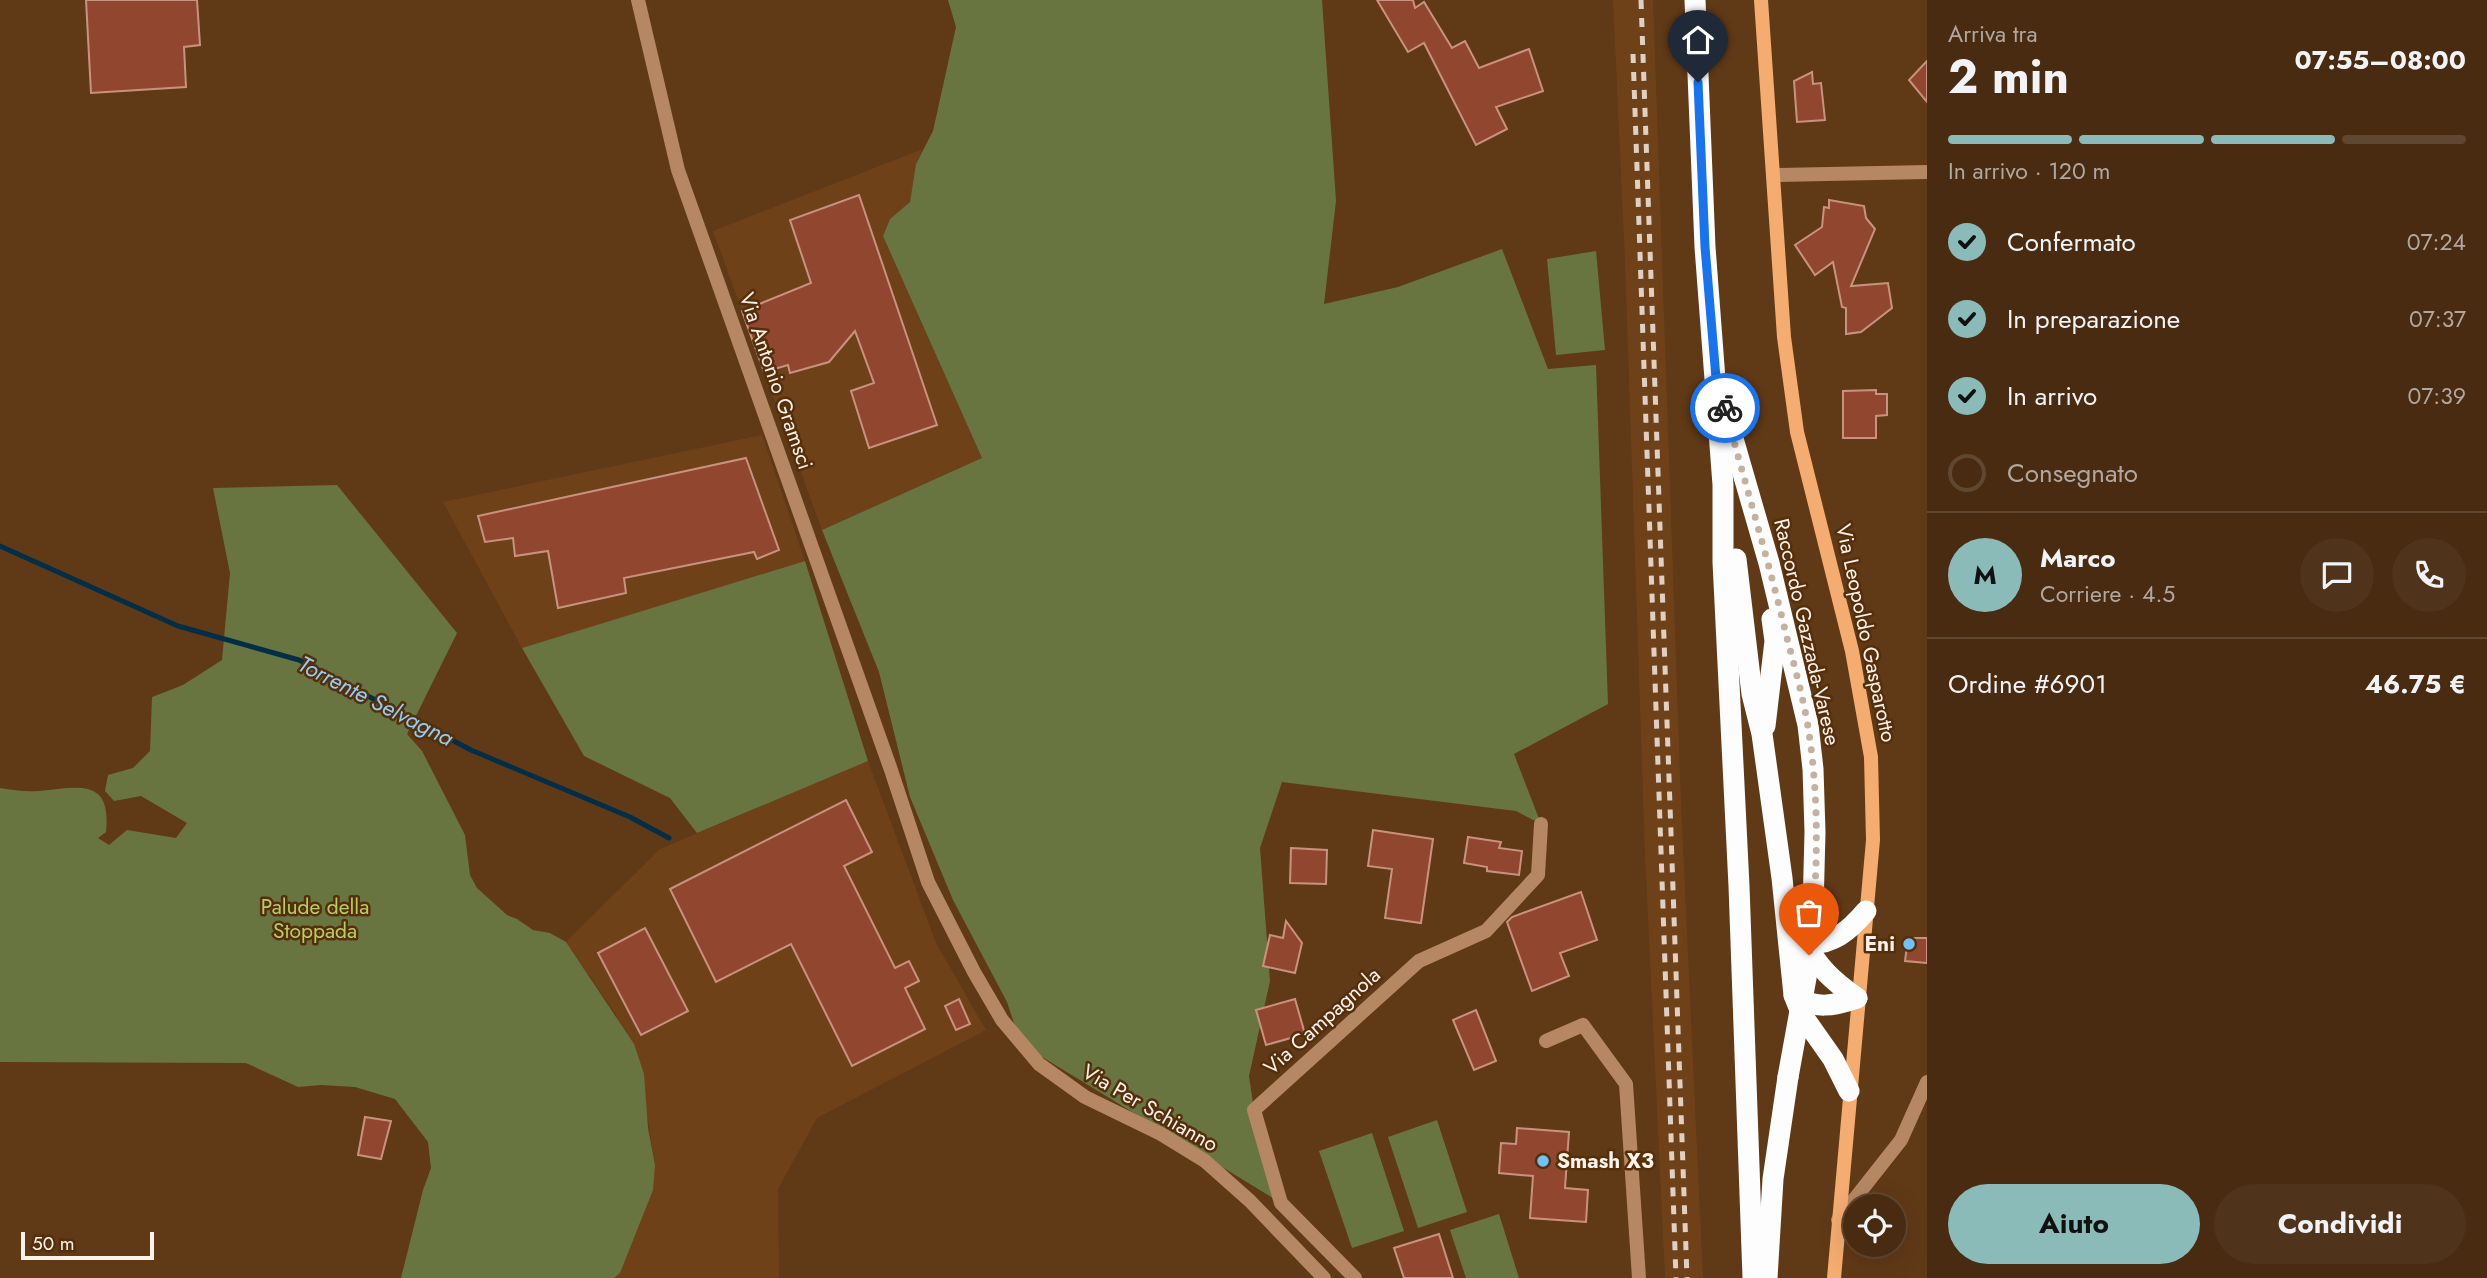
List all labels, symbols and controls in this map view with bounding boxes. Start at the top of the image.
pin [1668,10,1728,82]
text: Arriva tra [1948,17,2038,51]
icon: home [1679,21,1717,59]
text: 07:55–08:00 [2295,41,2466,79]
text: 2 min [1948,44,2069,110]
text: In arrivo · 120 m [1948,154,2111,188]
icon: check [1948,223,1986,261]
text: Confermato [2007,223,2136,261]
text: 07:24 [2407,225,2466,259]
street label: Via Antonio Gramsci [732,289,820,473]
icon: check [1948,300,1986,338]
text: In preparazione [2007,300,2180,338]
text: 07:37 [2409,302,2466,336]
courier [1690,373,1760,443]
icon: check [1948,377,1986,415]
text: In arrivo [2007,377,2097,415]
text: 07:39 [2407,379,2466,413]
icon: bike [1706,389,1744,427]
text: Consegnato [2007,454,2138,492]
street label: Raccordo Gazzada-Varese [1766,516,1848,749]
street label: Via Leopoldo Gasparotto [1828,521,1904,745]
button: chat [2300,538,2374,612]
button: phone [2392,538,2466,612]
text: Marco [2040,539,2116,577]
text: M [1973,556,1997,594]
text: Corriere · 4.5 [2040,577,2175,611]
water label: Torrente Selvagna [292,647,460,755]
text: Ordine #6901 [1948,665,2107,703]
text: 46.75 € [2365,665,2466,703]
pin [1779,883,1839,955]
park label: Palude della Stoppada [261,892,369,946]
icon: bag [1790,894,1828,932]
place label: Eni [1864,929,1895,959]
marker: Eni [1901,936,1917,952]
street label: Via Campagnola [1257,960,1387,1082]
street label: Via Per Schianno [1076,1057,1224,1159]
place label: Smash X3 [1557,1146,1654,1176]
marker: Smash X3 [1535,1153,1551,1169]
button: Aiuto [1948,1184,2200,1264]
button: Condividi [2214,1184,2466,1264]
map controls [1843,1194,1906,1257]
button: locate [1843,1194,1906,1257]
scale bar [21,1229,154,1261]
text: 50 m [32,1230,75,1257]

